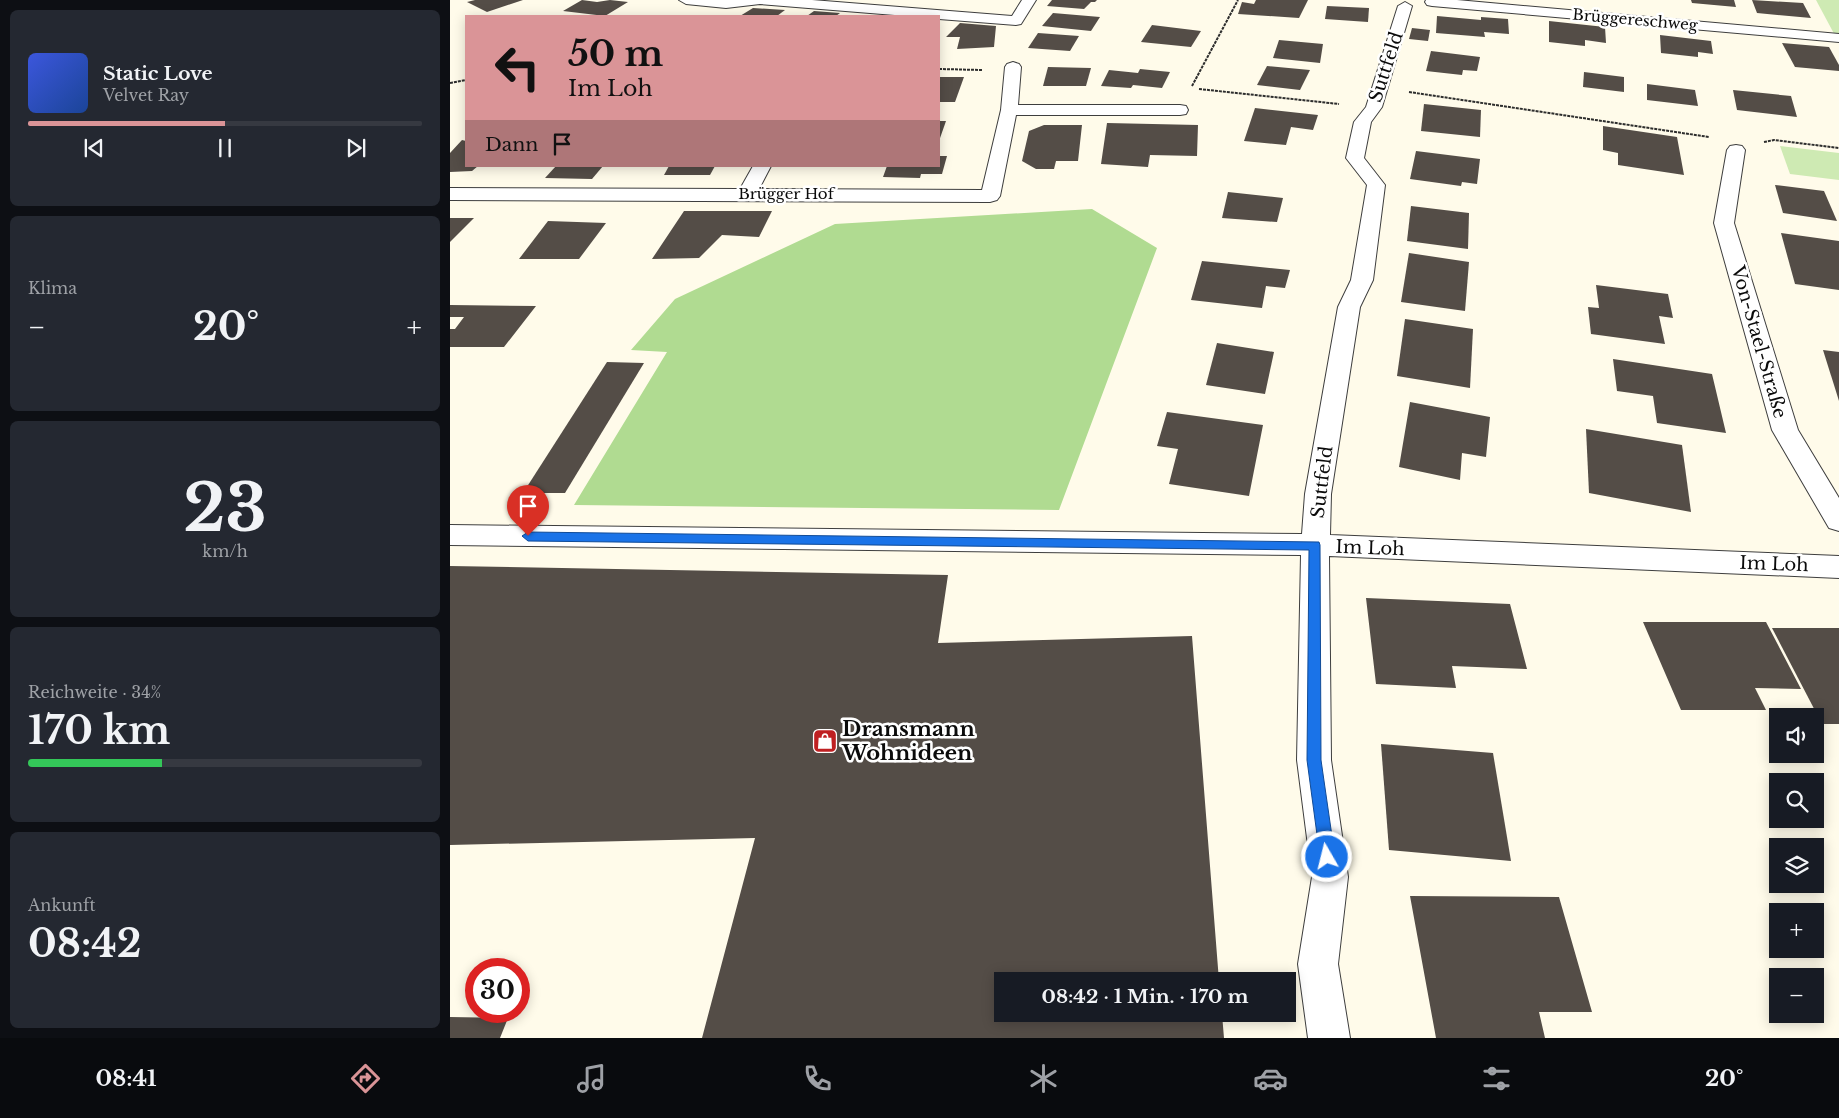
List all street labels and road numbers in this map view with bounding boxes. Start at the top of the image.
street label: Brüggereschweg [1572,5,1700,35]
street label: Suttfeld [1364,29,1408,105]
street label: Brügger Hof [738,184,836,203]
street label: Von-Stael-Straße [1726,262,1791,421]
street label: Suttfeld [1307,445,1337,519]
street label: Im Loh [1335,536,1405,560]
street label: Im Loh [1739,552,1809,576]

